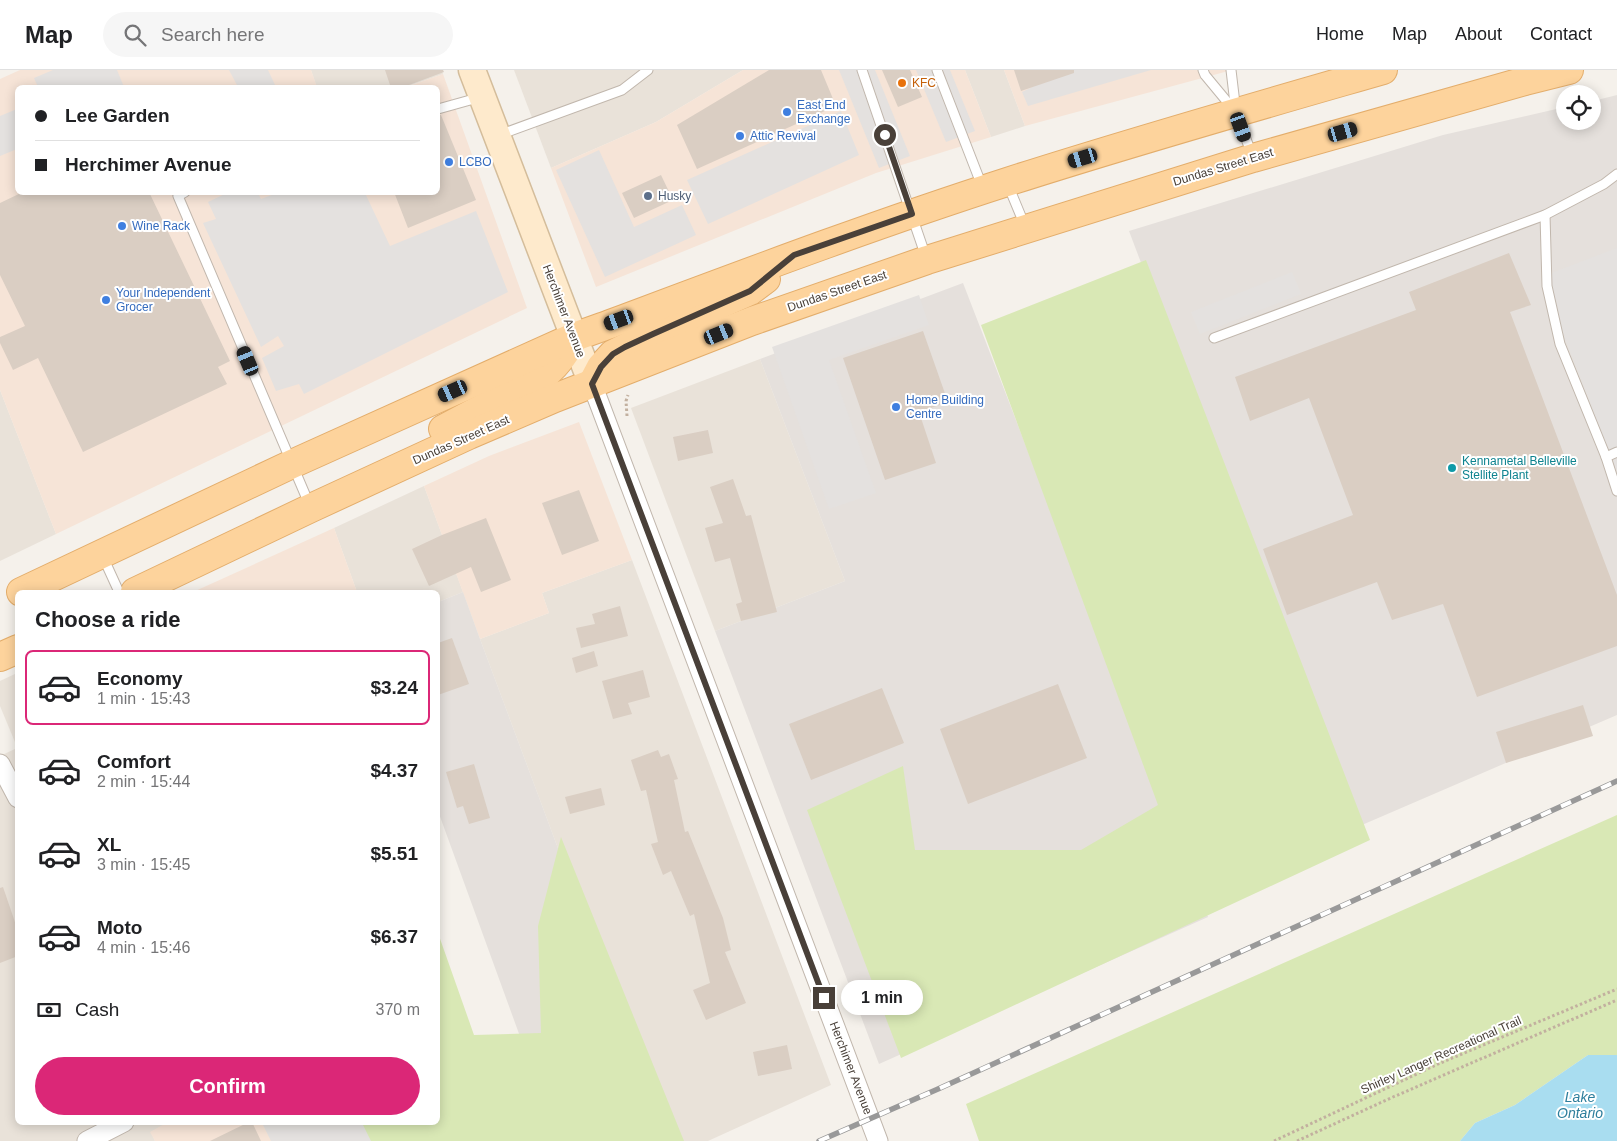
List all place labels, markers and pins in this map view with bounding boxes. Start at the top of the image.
place label: KFC [912,76,936,90]
marker: KFC [896,77,908,89]
place label: East End Exchange [797,98,851,126]
marker: East End Exchange [781,106,793,118]
place label: Attic Revival [750,129,816,143]
marker: Attic Revival [734,130,746,142]
place label: LCBO [459,155,492,169]
marker: LCBO [443,156,455,168]
place label: Husky [658,189,691,203]
marker: Husky [642,190,654,202]
place label: Wine Rack [132,219,191,233]
marker: Wine Rack [116,220,128,232]
place label: Your Independent Grocer [116,286,211,314]
marker: Your Independent Grocer [100,294,112,306]
place label: Home Building Centre [906,393,984,421]
marker: Home Building Centre [890,401,902,413]
place label: Kennametal Belleville Stellite Plant [1462,454,1577,482]
marker: Kennametal Belleville Stellite Plant [1446,462,1458,474]

